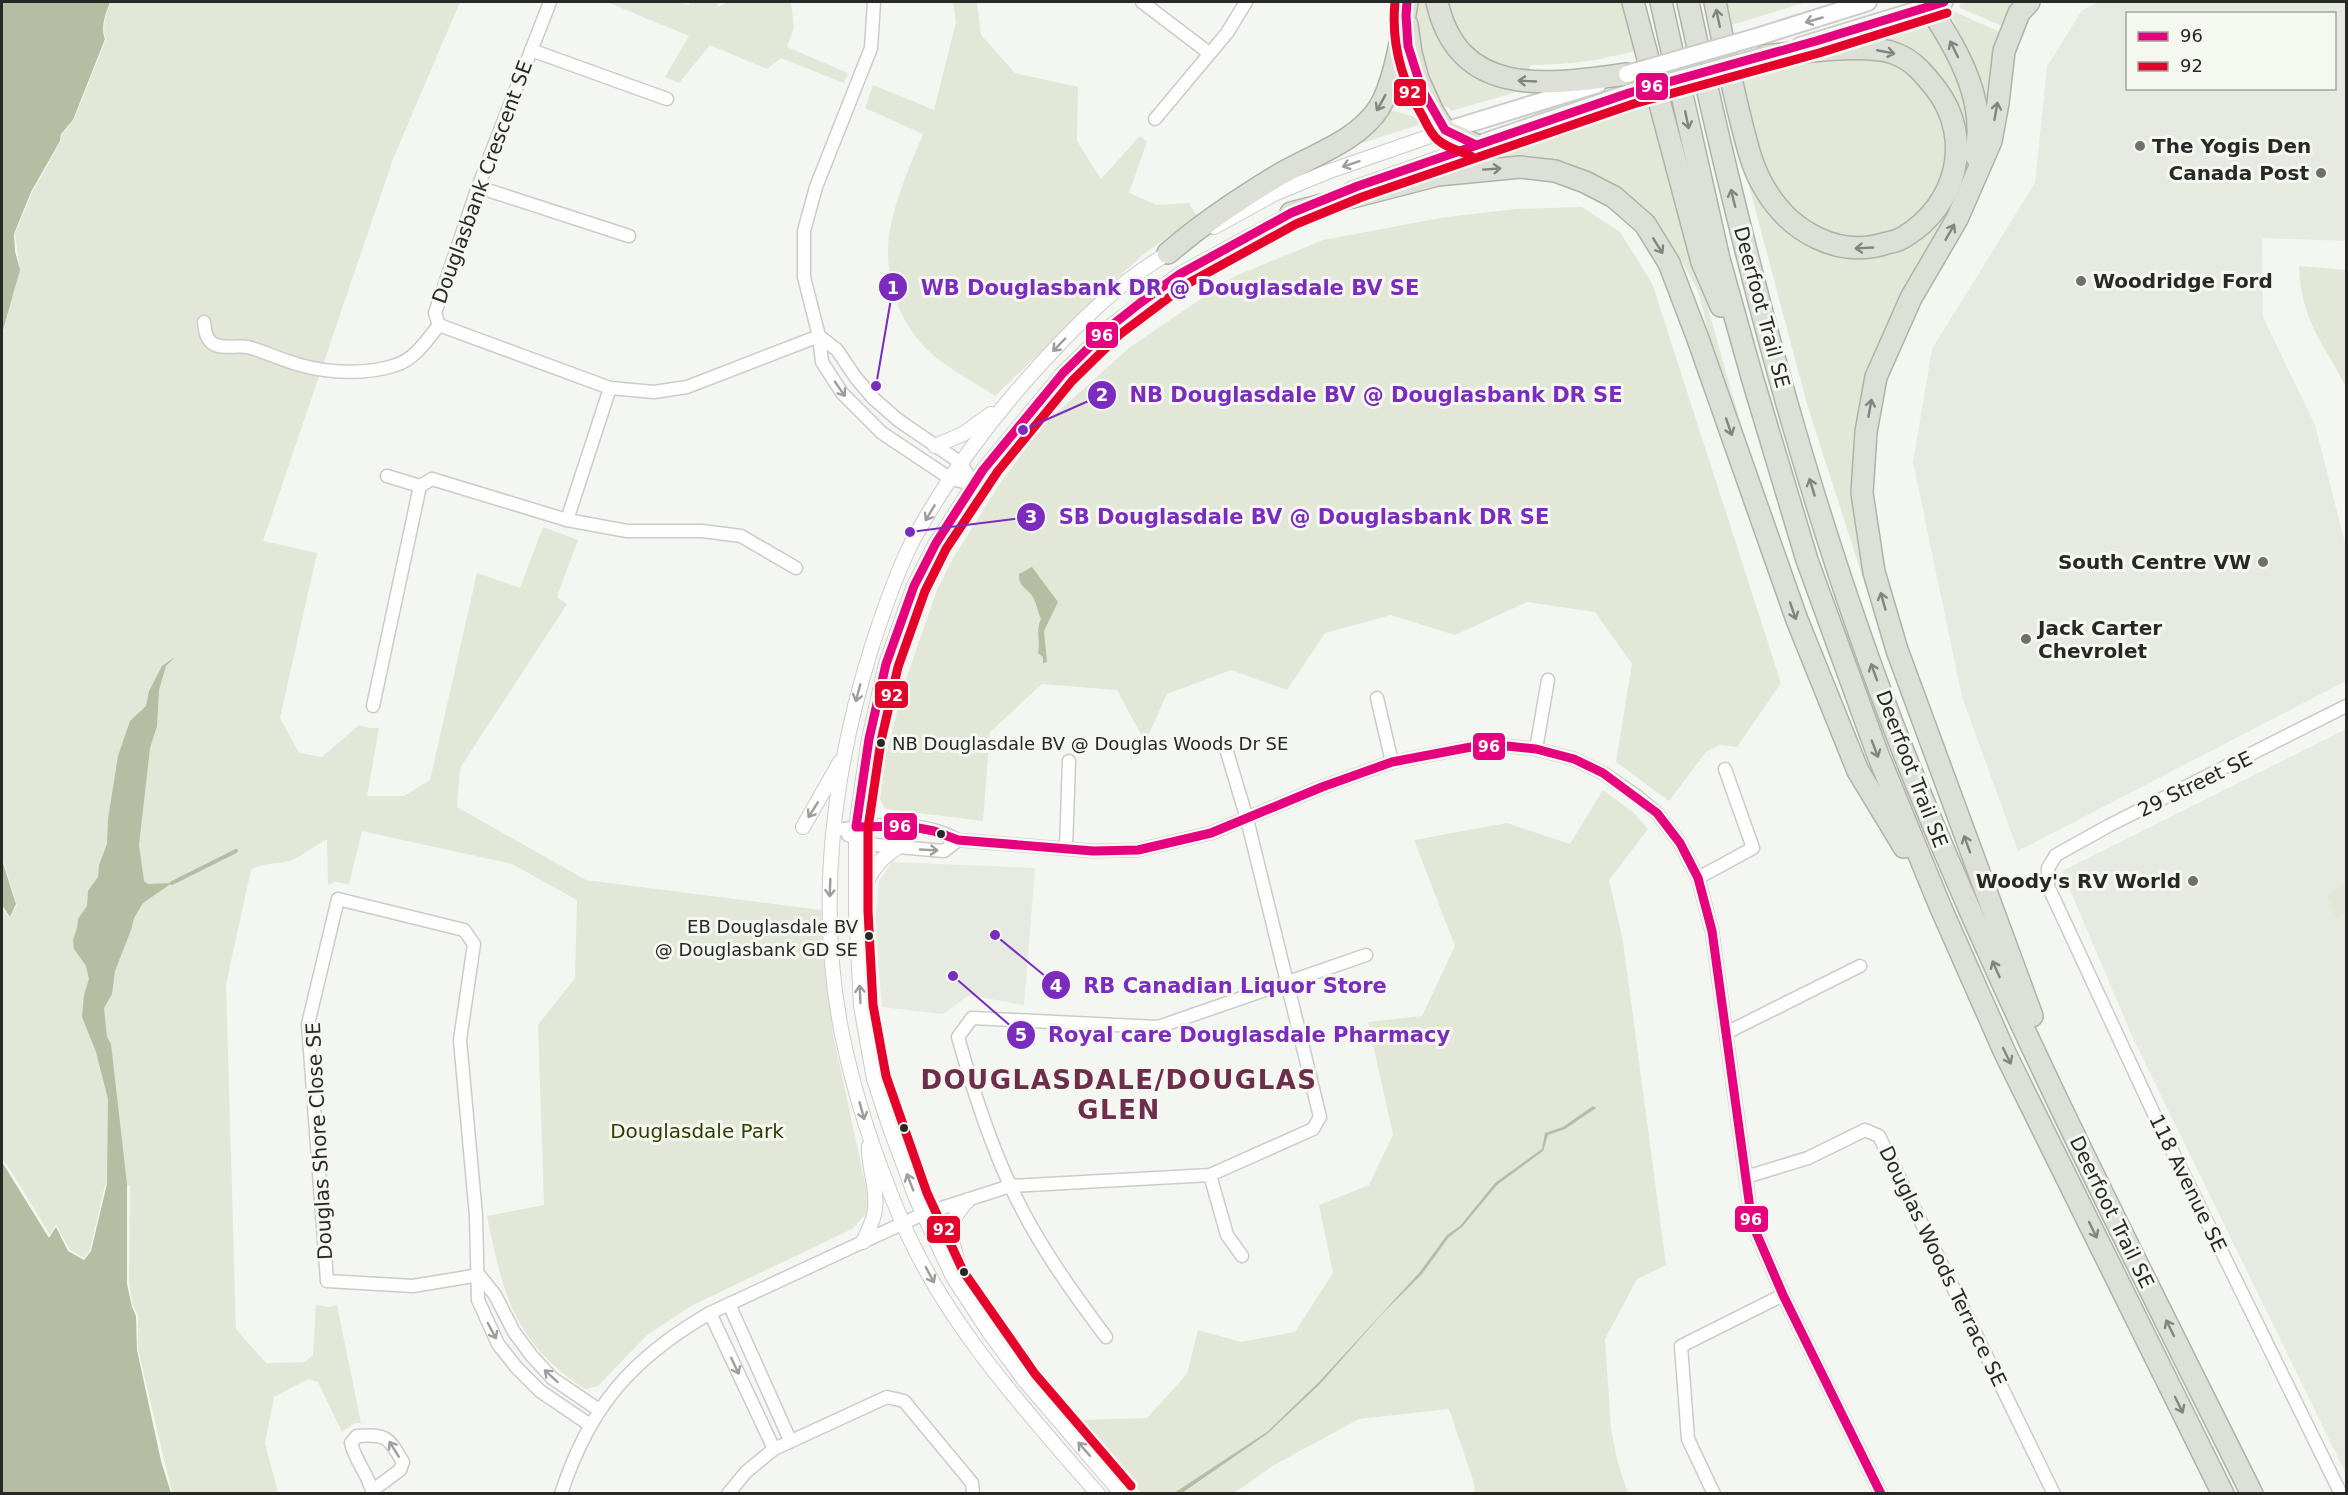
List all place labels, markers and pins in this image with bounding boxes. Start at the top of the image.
place label: The Yogis Den [2152,134,2311,158]
marker: The Yogis Den [2133,139,2147,153]
place label: Canada Post [2168,161,2309,185]
marker: Canada Post [2314,166,2328,180]
callout: WB Douglasbank DR @ Douglasdale BV SE [878,268,1431,307]
place label: Woodridge Ford [2093,269,2273,293]
marker: Woodridge Ford [2074,274,2088,288]
callout: NB Douglasdale BV @ Douglasbank DR SE [1087,375,1634,414]
callout: SB Douglasdale BV @ Douglasbank DR SE [1016,497,1561,536]
place label: South Centre VW [2058,550,2251,574]
marker: South Centre VW [2256,555,2270,569]
place label: Jack Carter Chevrolet [2036,616,2162,663]
marker: Jack Carter Chevrolet [2019,632,2033,646]
place label: NB Douglasdale BV @ Douglas Woods Dr SE [892,733,1288,754]
marker: NB Douglasdale BV @ Douglas Woods Dr SE [875,737,887,749]
unlabelled marker [935,828,947,840]
place label: Woody's RV World [1976,869,2181,893]
marker: Woody's RV World [2186,874,2200,888]
place label: EB Douglasdale BV @ Douglasbank GD SE [655,916,859,960]
marker: EB Douglasdale BV @ Douglasbank GD SE [863,930,875,942]
callout: RB Canadian Liquor Store [1041,966,1399,1005]
callout: Royal care Douglasdale Pharmacy [1006,1015,1462,1054]
unlabelled marker [898,1122,910,1134]
unlabelled marker [958,1266,970,1278]

